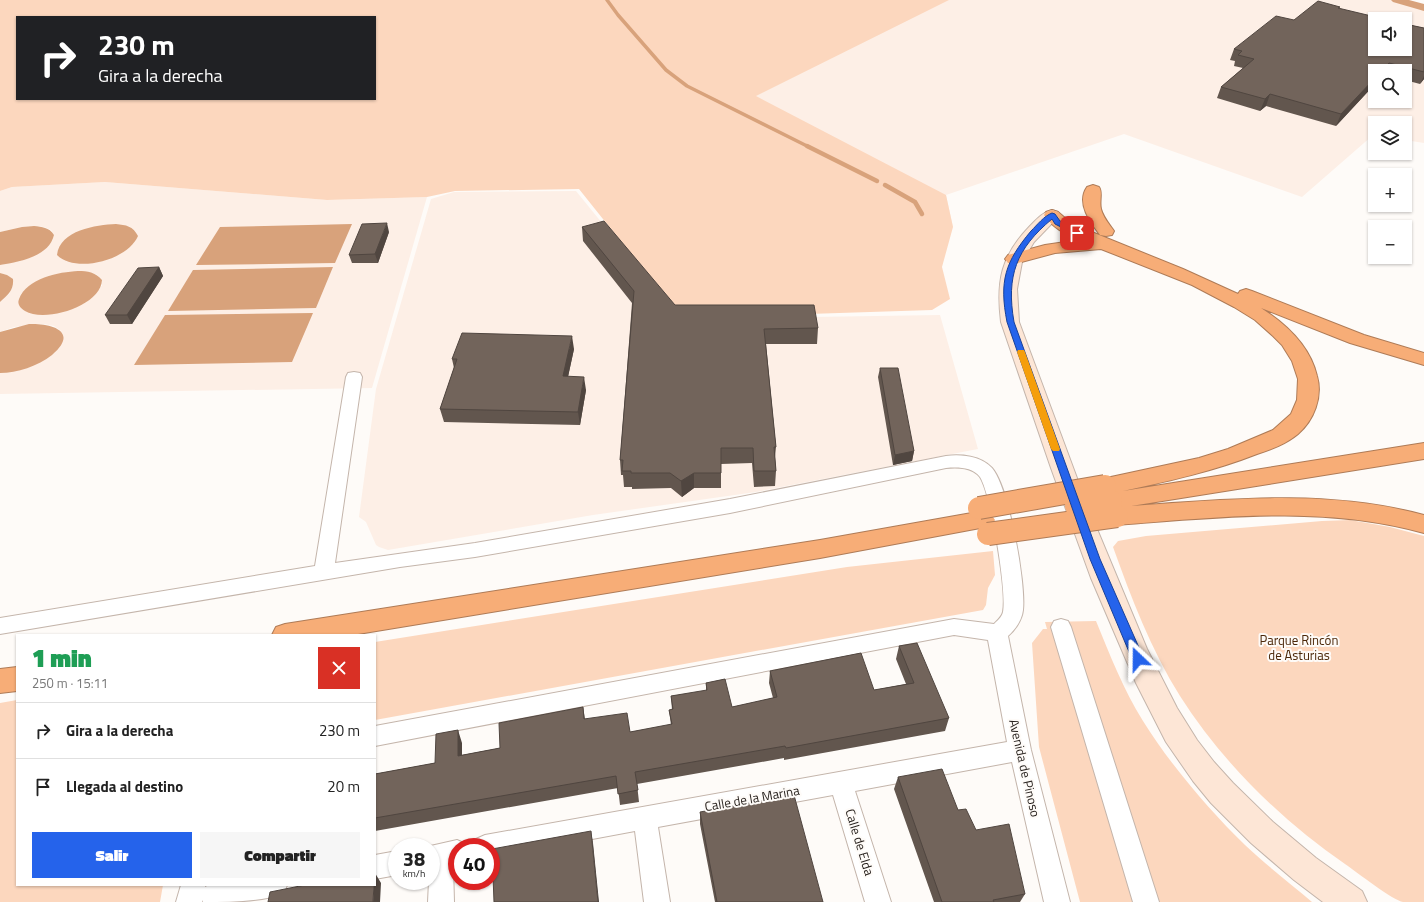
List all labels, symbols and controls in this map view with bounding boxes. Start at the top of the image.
map controls [1368,12,1412,264]
button: sound [1368,12,1412,56]
text: 230 m [98,23,175,66]
icon: right [32,32,84,84]
text: Gira a la derecha [98,62,223,89]
button: search [1368,64,1412,108]
button: layers [1368,116,1412,160]
button: + [1368,168,1412,212]
pin [1060,216,1094,250]
button: − [1368,220,1412,264]
icon: arrive [1066,222,1088,244]
park label: Parque Rincón de Asturias [1260,630,1338,665]
position arrow [1117,638,1159,680]
text: 1 min [32,640,92,676]
button: close [318,647,360,689]
text: 250 m · 15:11 [32,673,108,693]
street label: Avenida de Pinoso [1004,717,1046,819]
text: Gira a la derecha [66,719,173,742]
text: 230 m [319,719,360,742]
icon: right [32,720,54,742]
text: Llegada al destino [66,775,183,798]
text: 20 m [327,775,360,798]
icon: arrive [32,776,54,798]
street label: Calle de la Marina [703,780,801,816]
street label: Calle de Elda [840,806,880,878]
button: Salir [32,832,192,878]
button: Compartir [200,832,360,878]
speed limit sign: 40 [448,838,500,890]
text: 38 [403,843,425,874]
text: km/h [403,866,425,881]

